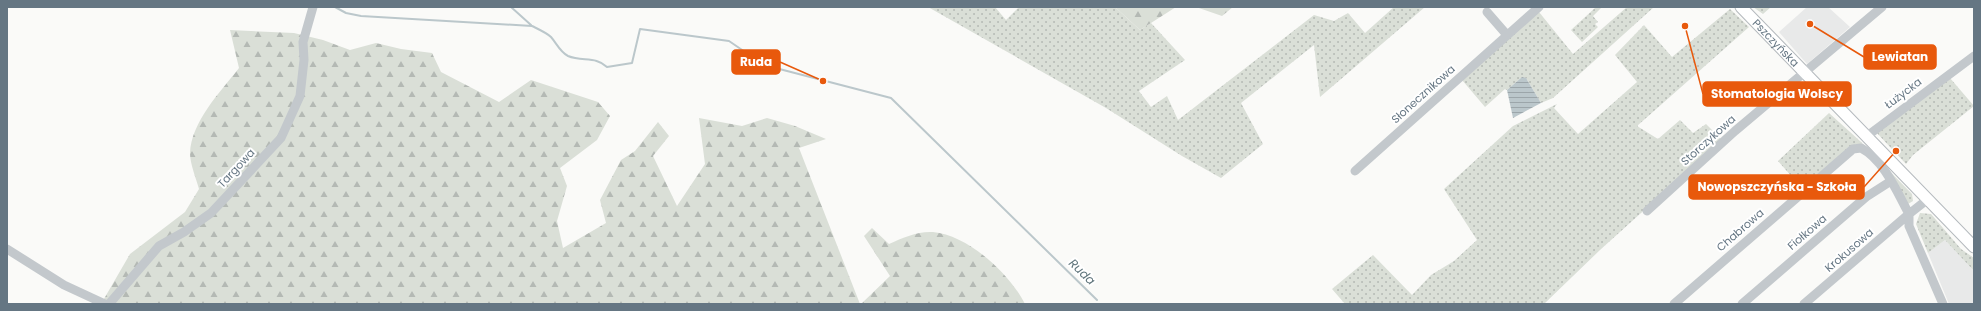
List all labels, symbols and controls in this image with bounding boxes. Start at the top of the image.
street label: Pszczyńska [1749,15,1803,70]
callout: Lewiatan [1864,45,1936,69]
text: Lewiatan [1872,48,1928,65]
callout: Ruda [732,50,780,74]
text: Ruda [740,53,772,70]
street label: Słonecznikowa [1388,61,1458,127]
street label: Łużycka [1881,74,1925,112]
callout: Stomatologia Wolscy [1703,82,1851,106]
text: Stomatologia Wolscy [1711,85,1844,102]
street label: Storczykowa [1677,111,1739,169]
street label: Targowa [214,145,258,191]
callout: Nowopszczyńska - Szkoła [1689,175,1864,199]
text: Nowopszczyńska - Szkoła [1697,178,1857,195]
street label: Chabrowa [1713,205,1767,255]
street label: Fiołkowa [1784,210,1830,254]
street label: Krokusowa [1821,224,1877,276]
water label: Ruda [1065,255,1099,289]

